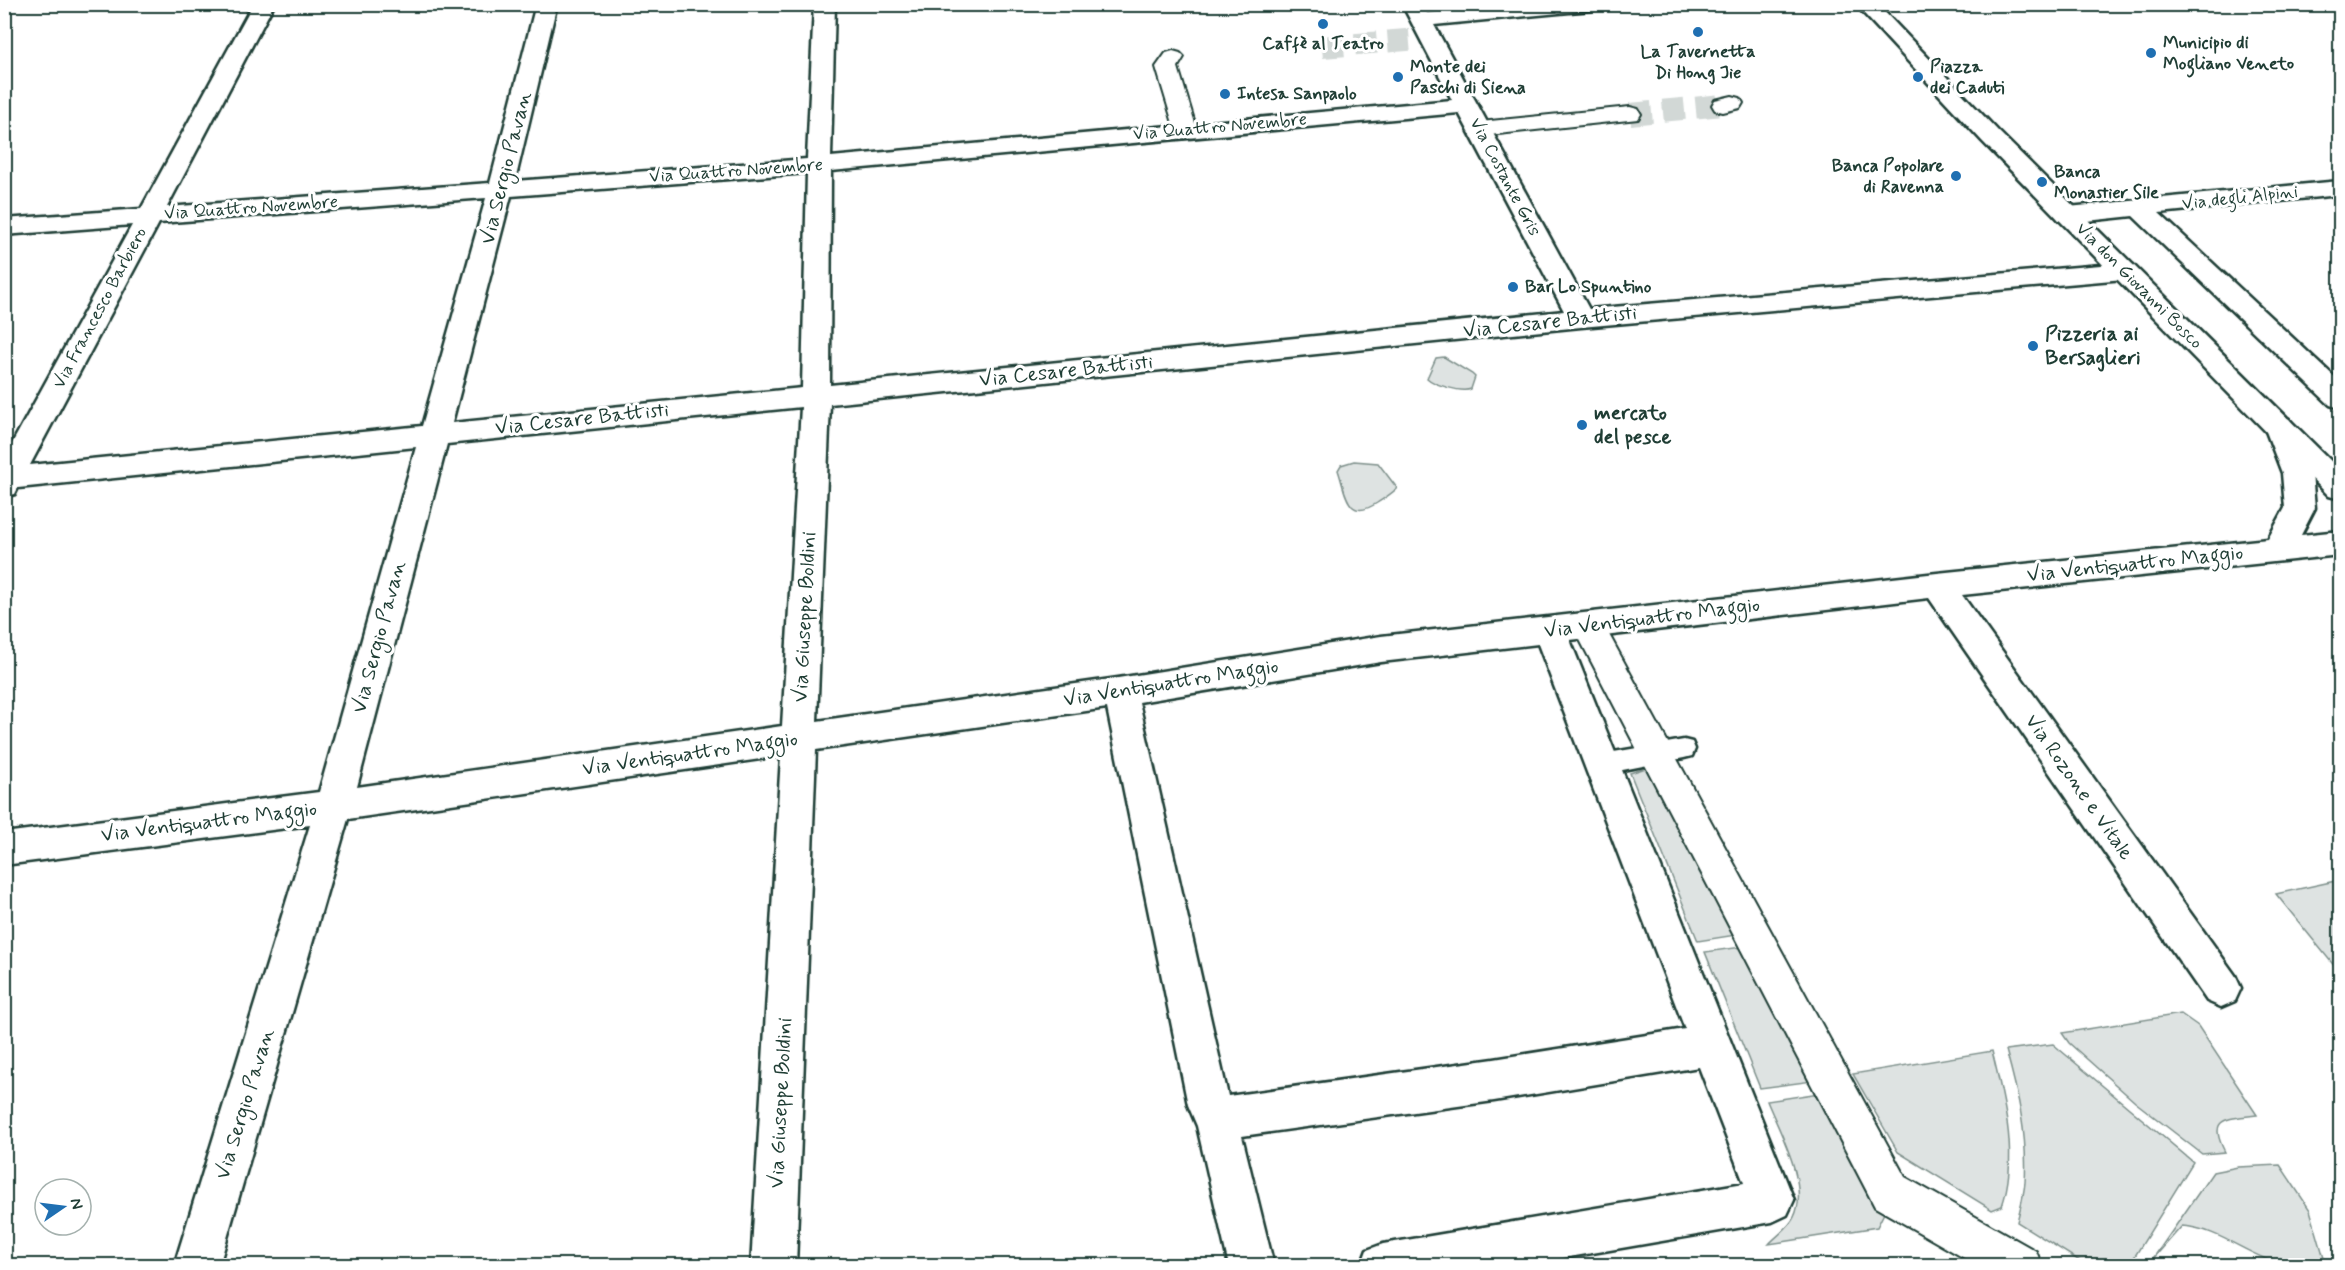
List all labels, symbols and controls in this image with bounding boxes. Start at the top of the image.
marker: Caffè al Teatro [1316,17,1330,31]
marker: La Tavernetta Di Hong Jie [1691,25,1705,39]
place label: Municipio di Mogliano Veneto [2163,31,2294,78]
place label: Caffè al Teatro [1262,32,1384,56]
place label: La Tavernetta Di Hong Jie [1640,40,1756,85]
marker: Municipio di Mogliano Veneto [2144,46,2158,60]
place label: Monte dei Paschi di Siena [1410,55,1526,100]
place label: Piazza dei Caduti [1930,55,2005,100]
marker: Monte dei Paschi di Siena [1391,70,1405,84]
marker: Piazza dei Caduti [1911,70,1925,84]
place label: Intesa Sanpaolo [1237,82,1357,106]
marker: Intesa Sanpaolo [1218,87,1232,101]
street label: Via Sergio Pavan [473,88,540,248]
street label: Via Quattro Novembre [1132,107,1308,147]
street label: Via Costante Gris [1464,114,1546,240]
street label: Via Quattro Novembre [648,153,824,189]
place label: Banca Popolare di Ravenna [1832,154,1945,199]
place label: Banca Monastier Sile [2054,160,2159,205]
marker: Banca Popolare di Ravenna [1949,169,1963,183]
marker: Banca Monastier Sile [2035,175,2049,189]
street label: Via degli Alpini [2181,180,2299,218]
street label: Via Quattro Novembre [163,190,339,226]
street label: Via don Giovanni Bosco [2070,217,2208,355]
street label: Via Francesco Barbiero [47,223,153,393]
place label: Bar Lo Spuntino [1525,275,1652,299]
marker: Bar Lo Spuntino [1506,280,1520,294]
street label: Via Cesare Battisti [1462,299,1639,345]
place label: Pizzeria ai Bersaglieri [2045,320,2141,372]
marker: Pizzeria ai Bersaglieri [2026,339,2040,353]
street label: Via Cesare Battisti [978,348,1155,394]
street label: Via Cesare Battisti [494,396,671,442]
place label: mercato del pesce [1594,399,1671,451]
marker: mercato del pesce [1575,418,1589,432]
street label: Via Giuseppe Boldini [787,531,823,703]
street label: Via Ventiquattro Maggio [2025,539,2245,591]
street label: Via Sergio Pavan [345,557,414,716]
street label: Via Ventiquattro Maggio [1542,591,1762,647]
street label: Via Ventiquattro Maggio [1061,652,1281,716]
street label: Via Rozone e Vitale [2018,708,2140,866]
street label: Via Ventiquattro Maggio [580,725,800,785]
street label: Via Ventiquattro Maggio [99,795,319,851]
street label: Via Giuseppe Boldini [763,1017,799,1189]
street label: Via Sergio Pavan [209,1025,282,1183]
north arrow [33,1177,93,1237]
text: N [65,1196,88,1211]

